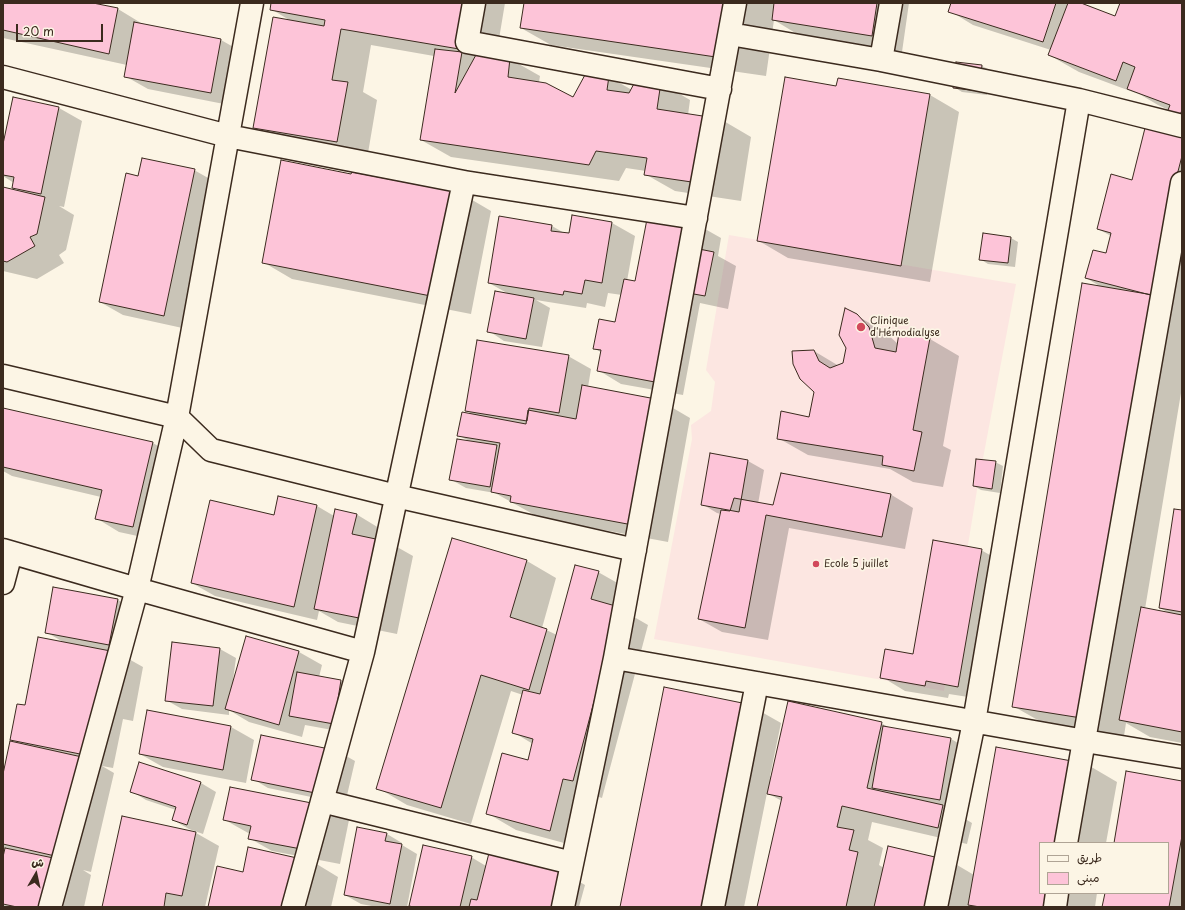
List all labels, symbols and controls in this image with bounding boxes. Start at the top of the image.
scale bar [18,16,105,42]
text: 20 m [23,22,54,40]
place label: Clinique d'Hémodialyse [870,315,940,338]
marker: Clinique d'Hémodialyse [855,321,867,333]
place label: Ecole 5 juillet [824,558,888,570]
marker: Ecole 5 juillet [811,559,821,569]
legend [1039,842,1169,894]
text: طريق [1077,848,1102,866]
text: ش [31,852,45,871]
north arrow [16,854,56,894]
text: مبنى [1077,868,1100,886]

